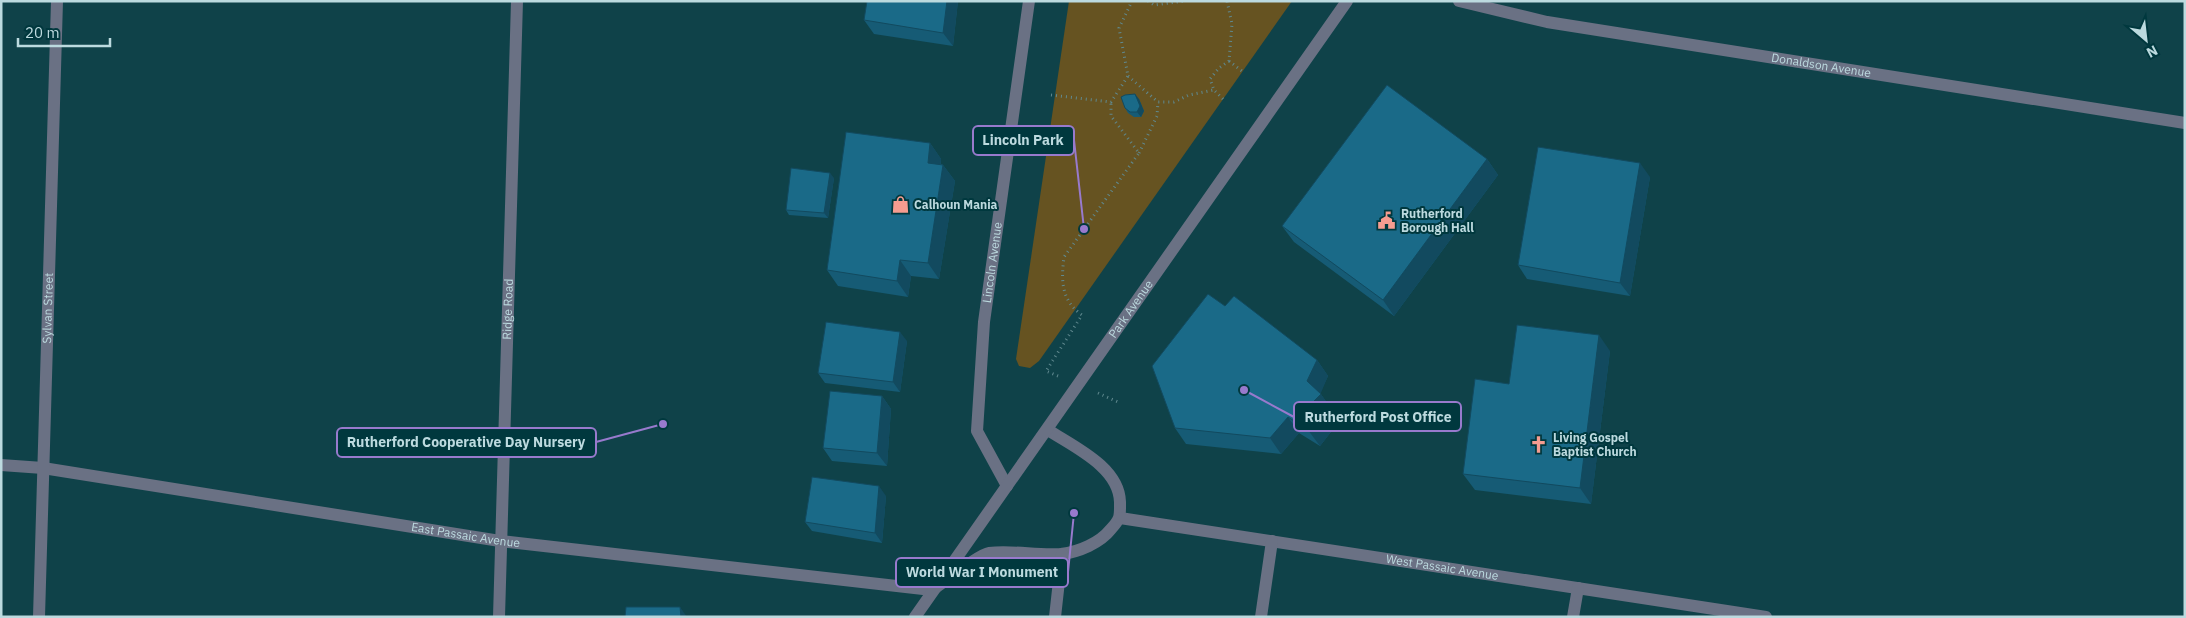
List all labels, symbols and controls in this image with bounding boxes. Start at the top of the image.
scale bar [18,15,110,47]
north arrow [2121,15,2171,65]
text: 20 m [25,23,60,42]
text: N [2143,41,2161,62]
street label: Donaldson Avenue [1770,50,1872,80]
callout: Lincoln Park [973,126,1074,155]
text: Lincoln Park [982,131,1065,149]
shop icon: Calhoun Mania [890,195,910,215]
place label: Calhoun Mania [914,197,998,212]
place label: Rutherford Borough Hall [1401,206,1474,235]
public building icon: Rutherford Borough Hall [1377,211,1397,231]
street label: Lincoln Avenue [979,221,1005,304]
street label: Sylvan Street [39,272,56,344]
street label: Park Avenue [1105,277,1156,341]
street label: Ridge Road [499,278,516,340]
callout: Rutherford Post Office [1294,402,1461,431]
text: Rutherford Post Office [1304,408,1452,426]
callout: Rutherford Cooperative Day Nursery [337,428,596,457]
place label: Living Gospel Baptist Church [1553,430,1637,459]
text: Rutherford Cooperative Day Nursery [347,433,586,451]
church icon: Living Gospel Baptist Church [1529,435,1549,455]
street label: East Passaic Avenue [410,519,521,550]
street label: West Passaic Avenue [1385,551,1500,583]
callout: World War I Monument [896,558,1068,587]
text: World War I Monument [906,563,1058,581]

